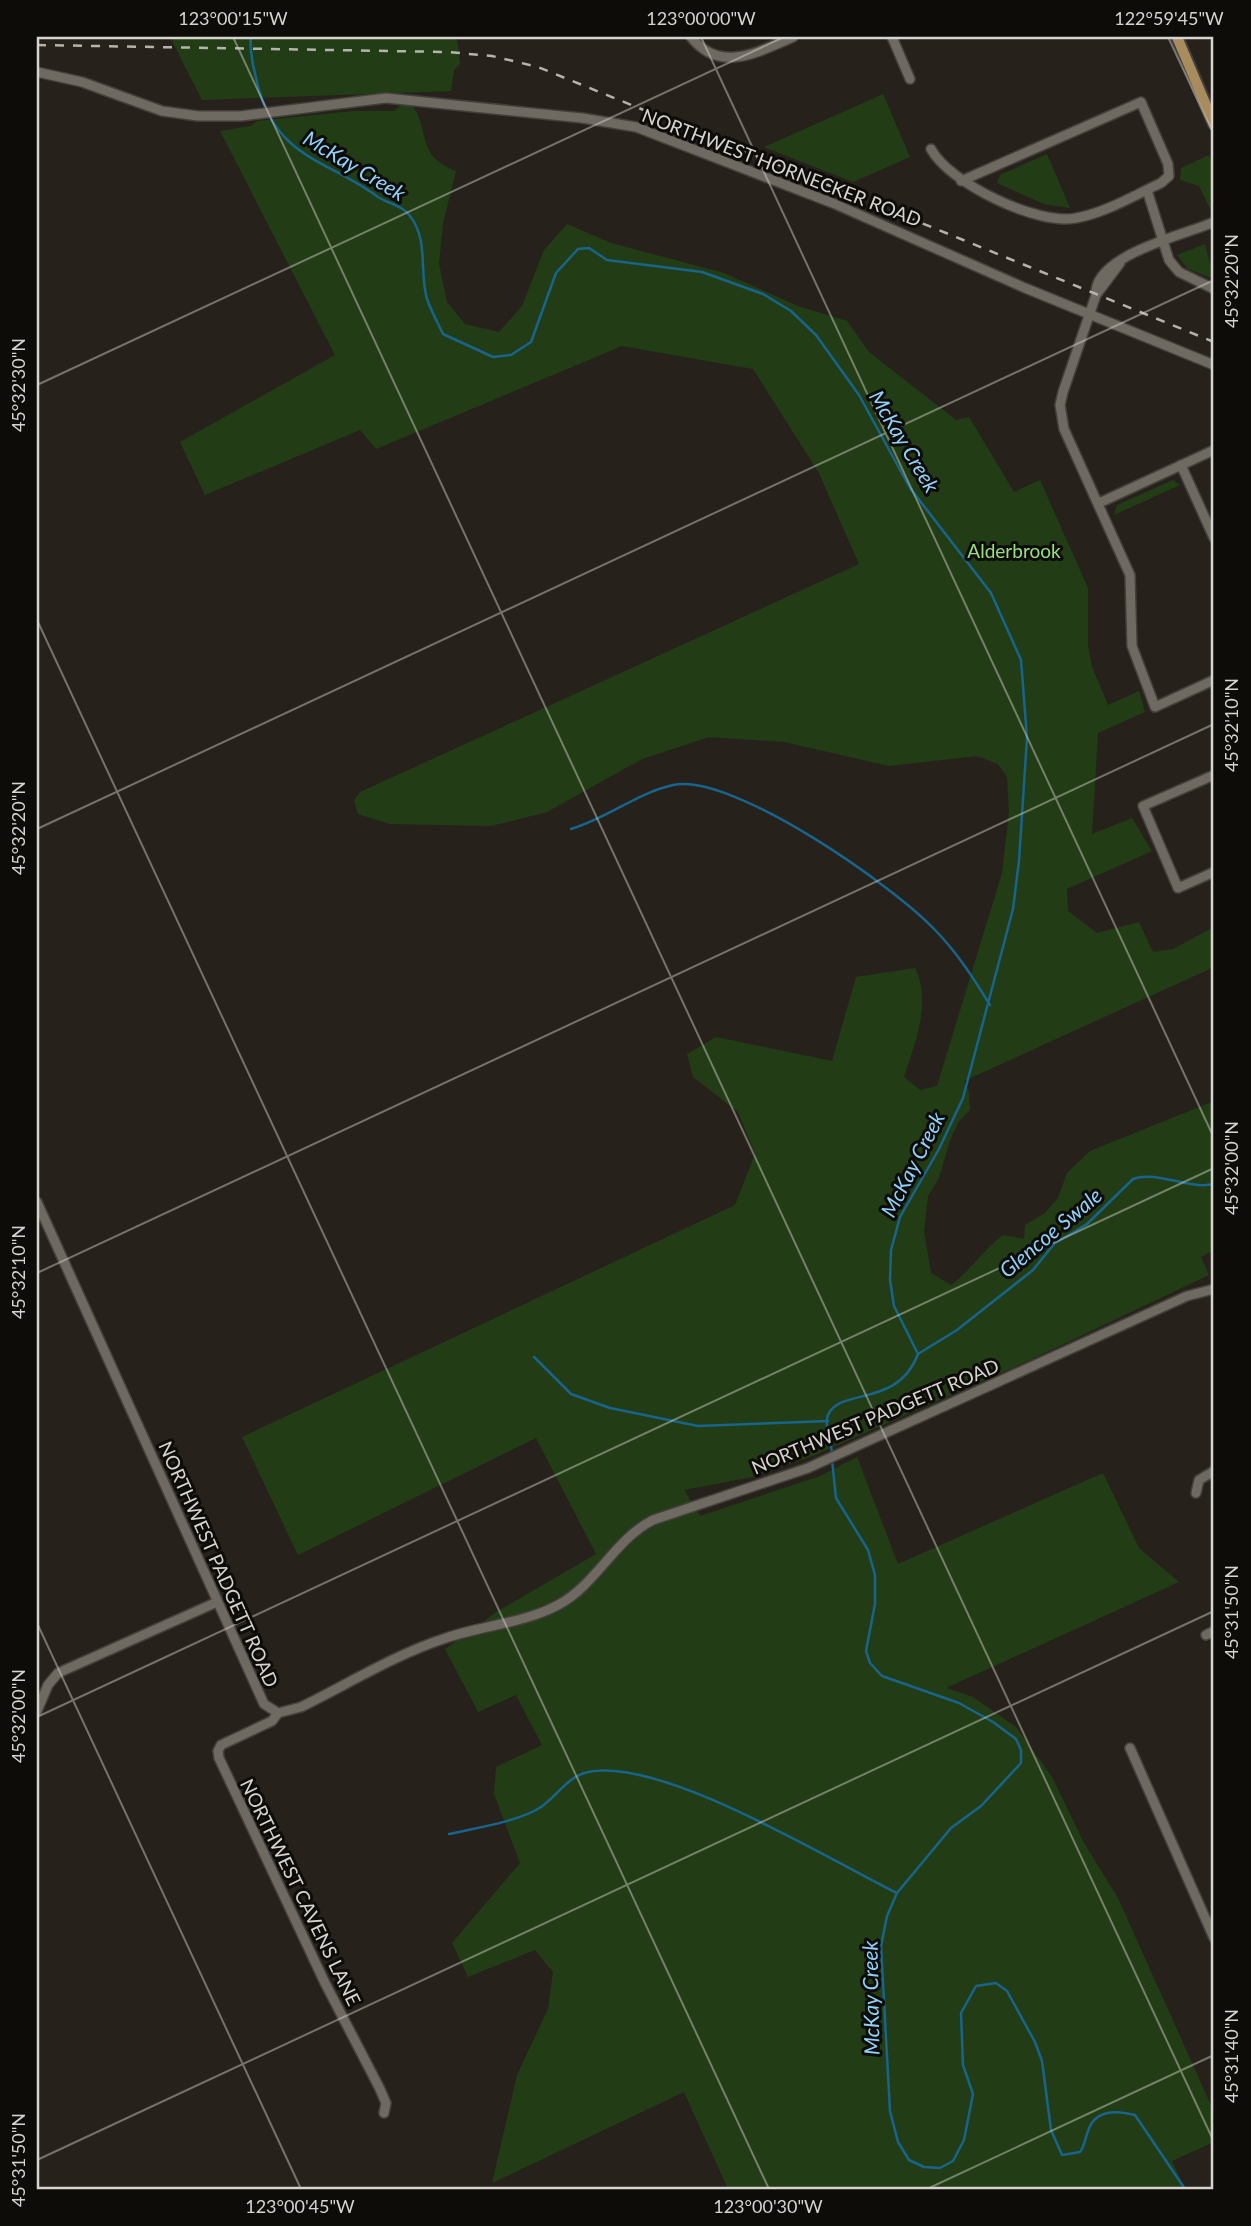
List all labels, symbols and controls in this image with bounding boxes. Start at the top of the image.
text: 123°00'15"W [178,7,288,29]
text: 123°00'00"W [646,7,756,29]
text: 122°59'45"W [1114,7,1224,29]
street label: NORTHWEST HORNECKER ROAD [639,103,925,231]
water label: McKay Creek [299,125,411,206]
text: 45°32'20"N [1220,234,1242,328]
text: 45°32'30"N [7,338,29,432]
water label: McKay Creek [865,385,946,497]
park label: Alderbrook [967,539,1061,562]
text: 45°32'10"N [1220,678,1242,772]
text: 45°32'20"N [7,781,29,875]
water label: McKay Creek [875,1106,950,1221]
text: 45°32'00"N [1220,1121,1242,1215]
water label: Glencoe Swale [994,1182,1106,1282]
text: 45°32'10"N [7,1225,29,1319]
street label: NORTHWEST PADGETT ROAD [748,1353,1002,1479]
street label: NORTHWEST PADGETT ROAD [154,1438,284,1690]
text: 45°31'50"N [1220,1565,1242,1659]
text: 45°32'00"N [7,1669,29,1763]
street label: NORTHWEST CAVENS LANE [236,1775,366,2009]
water label: McKay Creek [856,1939,883,2055]
text: 45°31'40"N [1220,2009,1242,2103]
text: 45°31'50"N [7,2113,29,2207]
text: 123°00'45"W [245,2195,355,2217]
text: 123°00'30"W [713,2195,823,2217]

